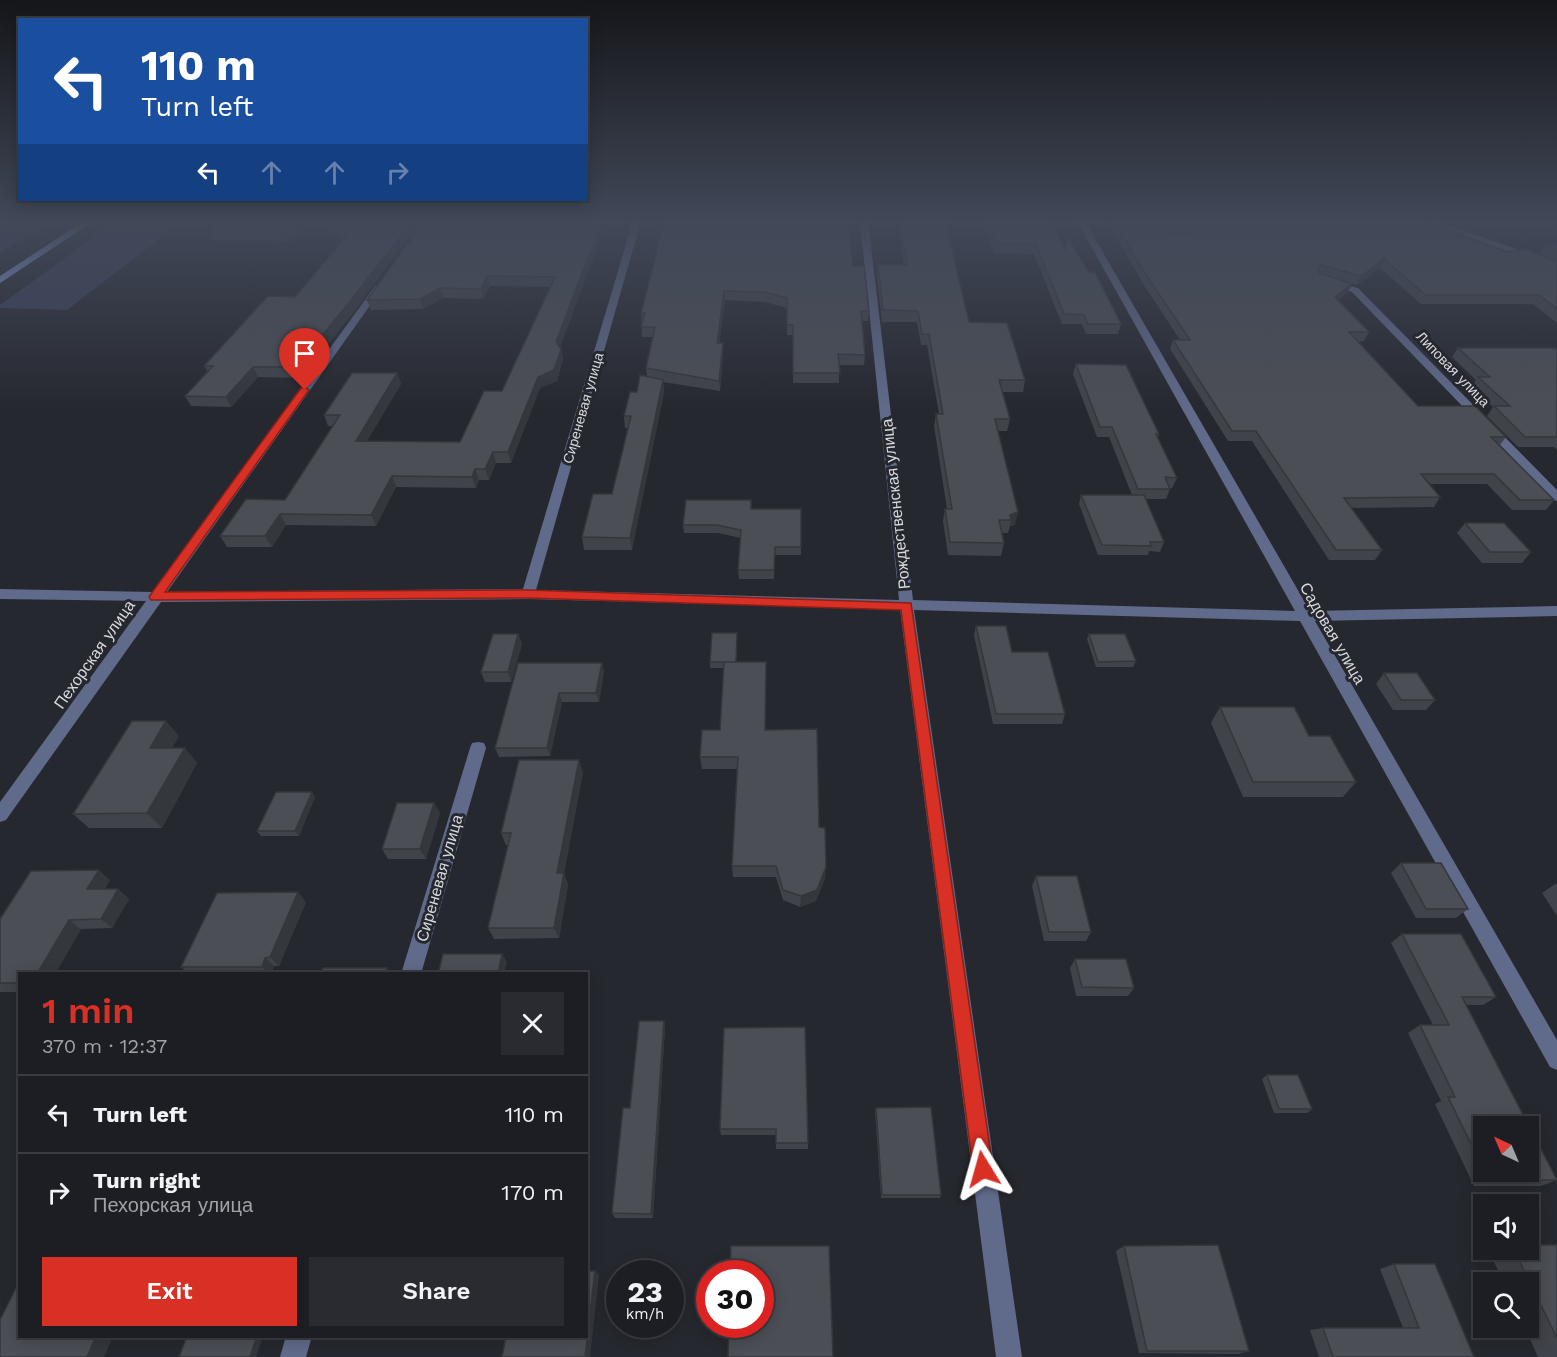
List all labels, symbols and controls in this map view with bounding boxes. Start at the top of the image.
text: 110 m [141,41,256,90]
icon: left [42,42,120,120]
text: Turn left [141,91,253,123]
icon: left [192,156,225,189]
icon: ahead [255,156,288,189]
icon: ahead [318,156,351,189]
icon: right [381,156,414,189]
pin [279,328,330,390]
street label: Липовая улица [1413,328,1493,410]
icon: arrive [288,337,321,370]
street label: Сиреневая улица [559,350,607,465]
street label: Рождественская улица [877,418,914,590]
street label: Садовая улица [1296,579,1369,688]
street label: Пехорская улица [50,596,139,712]
street label: Сиреневая улица [412,812,467,944]
text: 1 min [42,990,134,1032]
button: close [501,992,564,1055]
text: 370 m · 12:37 [42,1034,167,1058]
icon: left [42,1098,75,1131]
text: Turn left [93,1102,187,1127]
text: 110 m [505,1102,564,1127]
north arrow [1473,1116,1539,1182]
map controls [1473,1116,1539,1338]
position arrow [951,1137,1015,1201]
text: Turn right [93,1168,200,1193]
icon: right [42,1176,75,1209]
text: 170 m [501,1180,564,1205]
text: Пехорская улица [93,1193,253,1217]
button: sound [1473,1194,1539,1260]
button: Exit [42,1257,297,1326]
button: Share [309,1257,564,1326]
speed limit sign: 30 [696,1260,774,1338]
button: search [1473,1272,1539,1338]
text: 23 [627,1274,663,1309]
text: km/h [626,1305,664,1323]

